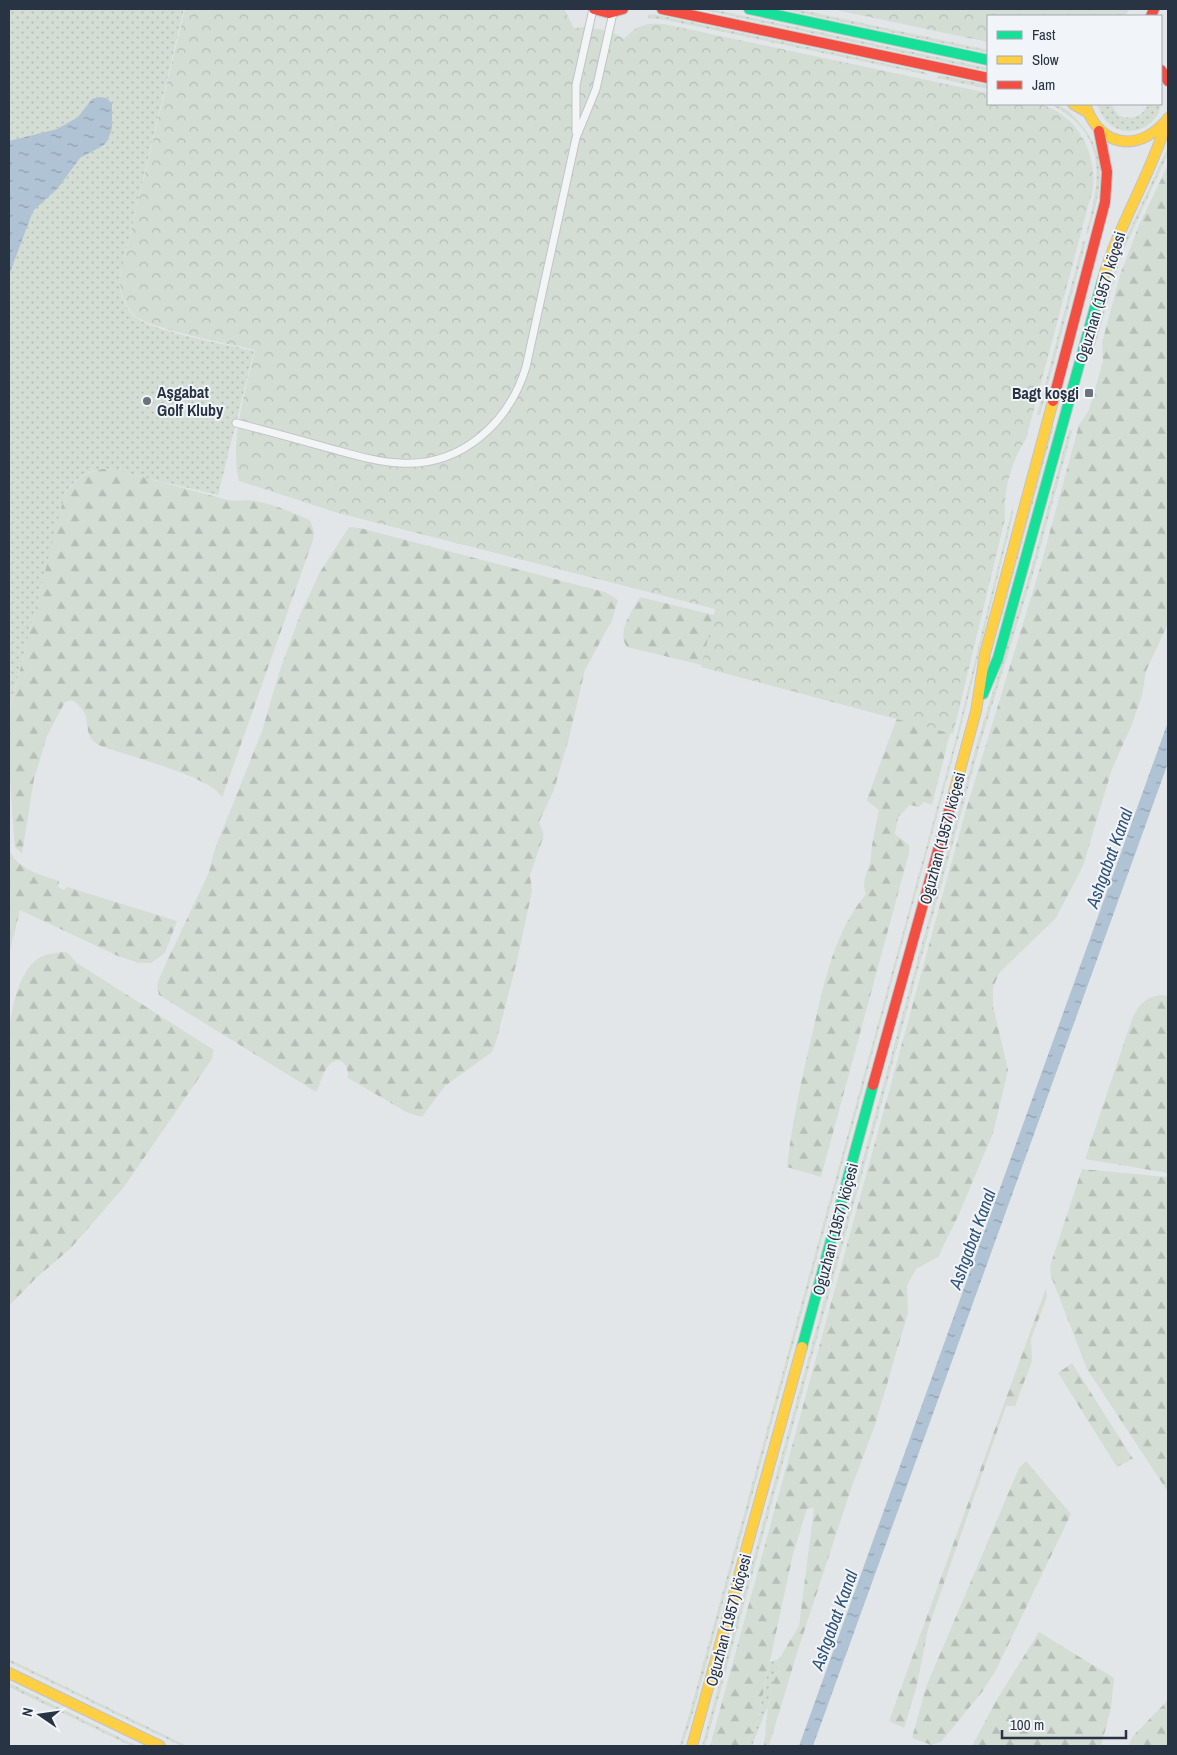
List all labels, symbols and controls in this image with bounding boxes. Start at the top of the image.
legend [987,15,1162,105]
text: Fast [1032,24,1056,45]
text: Slow [1032,49,1059,70]
text: Jam [1032,74,1055,95]
street label: Oguzhan (1957) köçesi [1070,229,1130,365]
place label: Aşgabat Golf Kluby [157,381,224,421]
place label: Bagt koşgi [1012,382,1079,404]
marker: Bagt koşgi [1083,387,1095,399]
marker: Aşgabat Golf Kluby [141,395,153,407]
street label: Oguzhan (1957) köçesi [914,769,970,907]
water label: Ashgabat Kanal [1079,804,1139,912]
street label: Oguzhan (1957) köçesi [807,1160,863,1298]
water label: Ashgabat Kanal [942,1185,1002,1293]
street label: Oguzhan (1957) köçesi [700,1551,756,1689]
water label: Ashgabat Kanal [804,1566,864,1674]
north arrow [15,1690,65,1740]
text: N [18,1706,37,1718]
scale bar [1002,1708,1126,1740]
text: 100 m [1010,1714,1044,1735]

